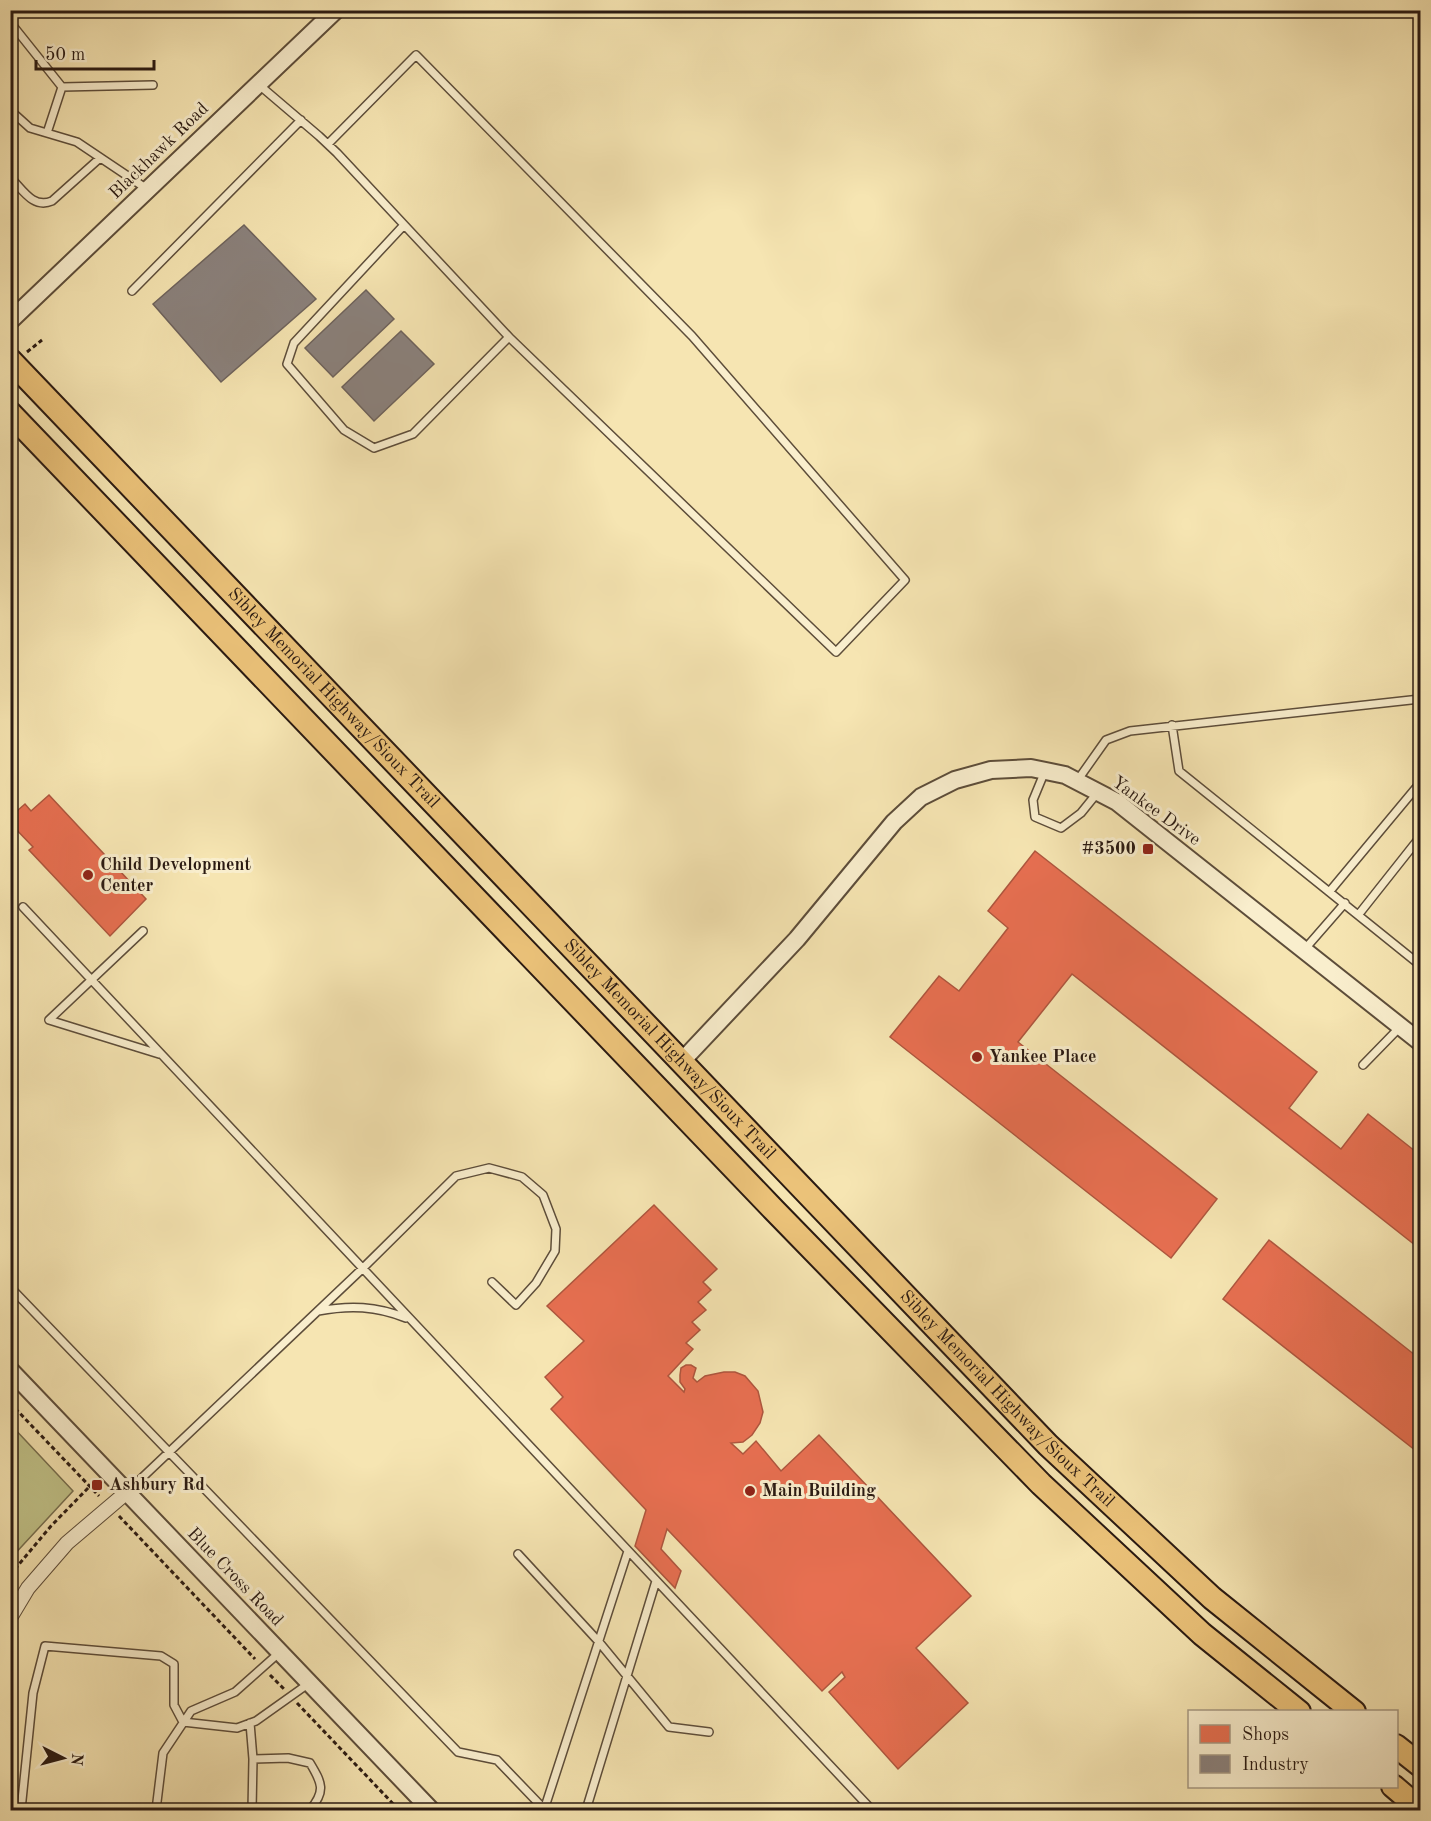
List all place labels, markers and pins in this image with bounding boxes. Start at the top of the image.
place label: #3500 [1081,840,1136,858]
marker: #3500 [1141,842,1155,856]
place label: Child Development Center [100,856,252,895]
marker: Child Development Center [81,868,95,882]
place label: Yankee Place [989,1048,1097,1066]
marker: Yankee Place [970,1050,984,1064]
place label: Ashbury Rd [109,1476,205,1494]
marker: Ashbury Rd [90,1478,104,1492]
place label: Main Building [762,1482,876,1500]
marker: Main Building [743,1484,757,1498]

